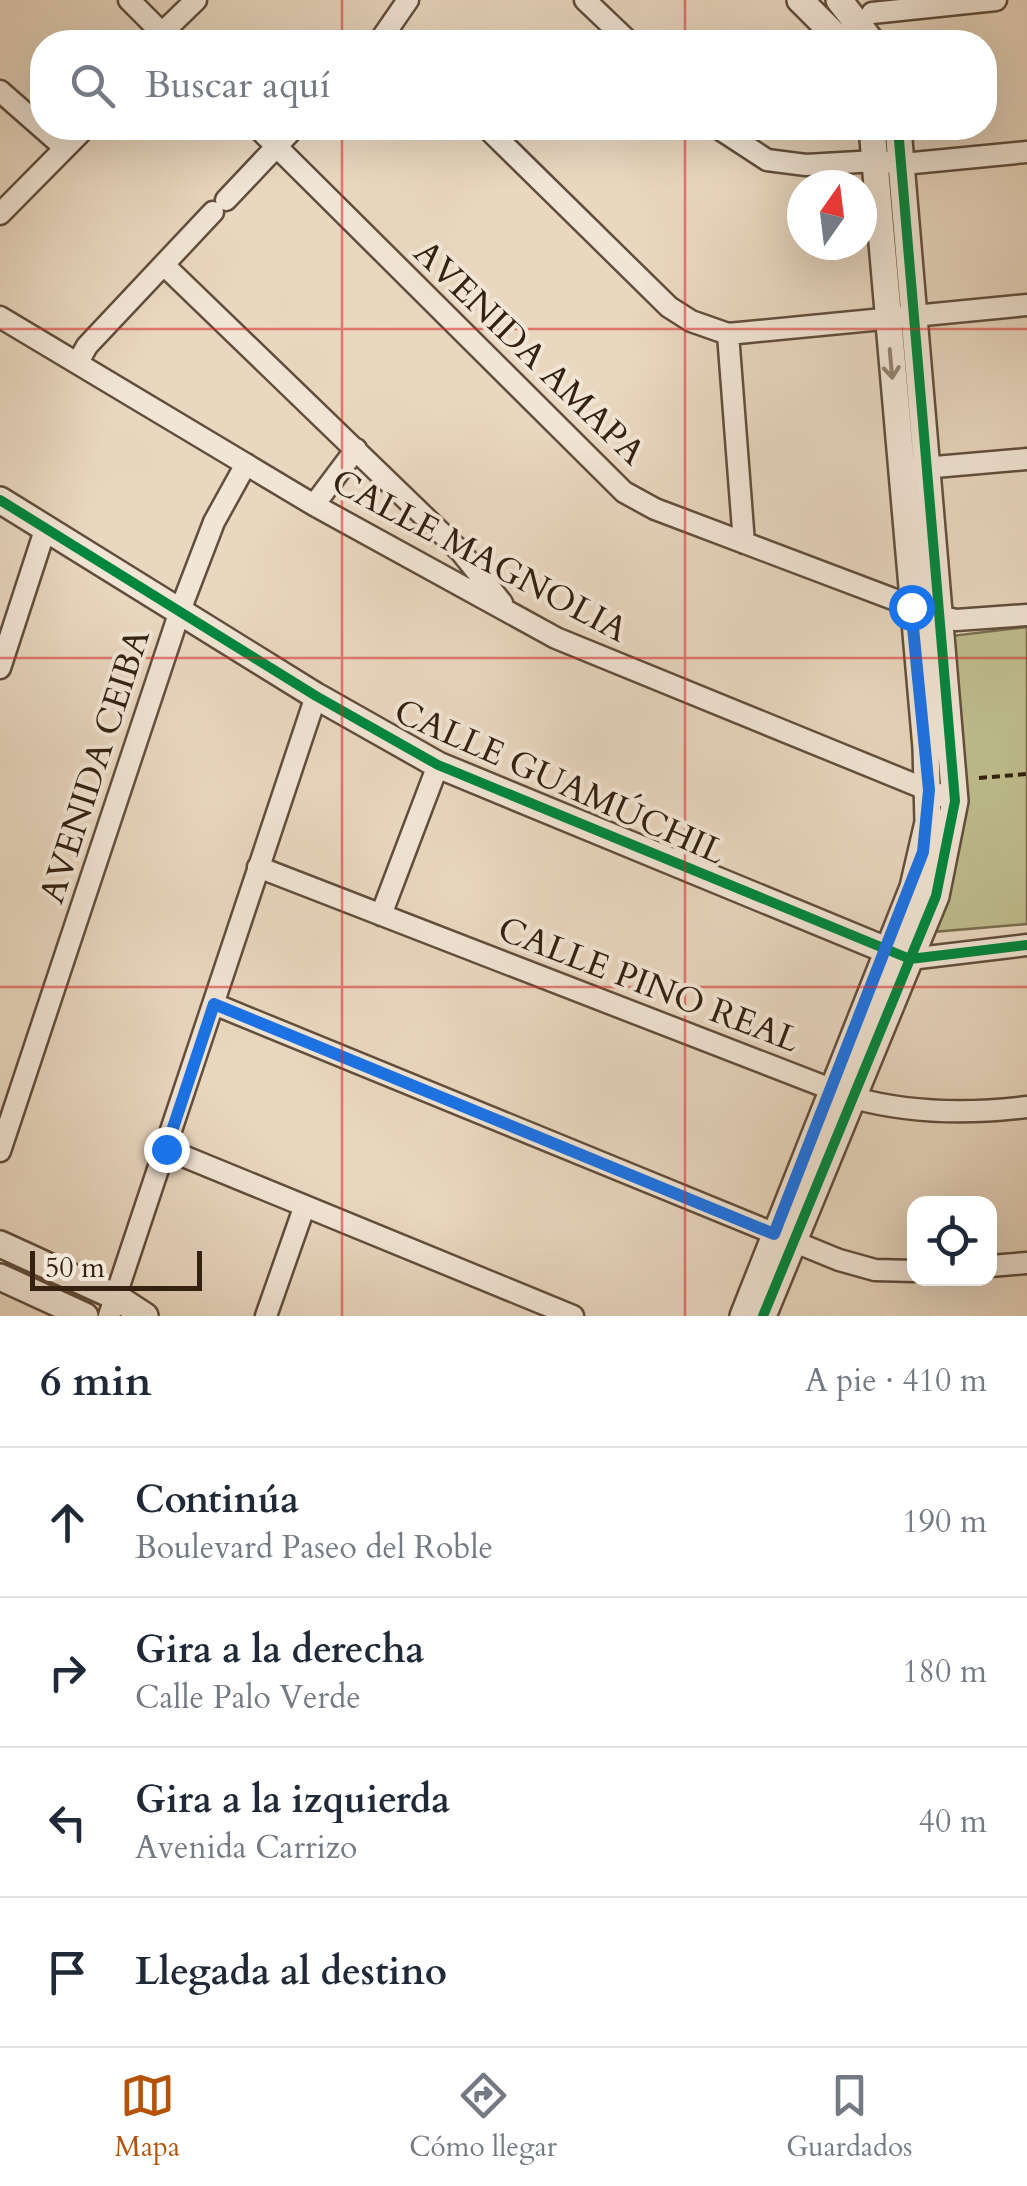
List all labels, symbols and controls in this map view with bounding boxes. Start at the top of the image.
search box [30,30,997,140]
icon: search [65,58,120,113]
text: Buscar aquí [145,59,331,111]
north arrow [787,170,877,260]
street label: AVENIDA AMAPA [403,229,656,476]
one-way arrow [881,348,900,380]
street label: CALLE MAGNOLIA [323,458,636,654]
route start [889,585,935,631]
street label: AVENIDA CEIBA [28,623,162,910]
street label: CALLE GUAMÚCHIL [387,687,733,877]
street label: CALLE PINO REAL [491,905,807,1065]
route end [144,1127,190,1173]
map controls [907,1196,997,1286]
button: locate [907,1196,997,1286]
scale bar [30,1246,202,1290]
text: 50 m [45,1249,105,1287]
text: 6 min [40,1353,152,1410]
text: A pie · 410 m [805,1359,987,1403]
text: Continúa [135,1474,299,1526]
icon: ahead [40,1495,95,1550]
text: 190 m [902,1500,987,1544]
text: Boulevard Paseo del Roble [135,1526,493,1570]
text: Gira a la derecha [135,1624,424,1676]
icon: right [40,1645,95,1700]
text: 180 m [902,1650,987,1694]
text: Calle Palo Verde [135,1676,361,1720]
text: Gira a la izquierda [135,1774,450,1826]
icon: left [40,1795,95,1850]
text: 40 m [919,1800,987,1844]
text: Avenida Carrizo [135,1826,357,1870]
icon: arrive [40,1945,95,2000]
text: Llegada al destino [135,1946,447,1998]
tab: Mapa [115,2068,180,2166]
tab: Cómo llegar [409,2068,557,2166]
tab: Guardados [786,2068,912,2166]

